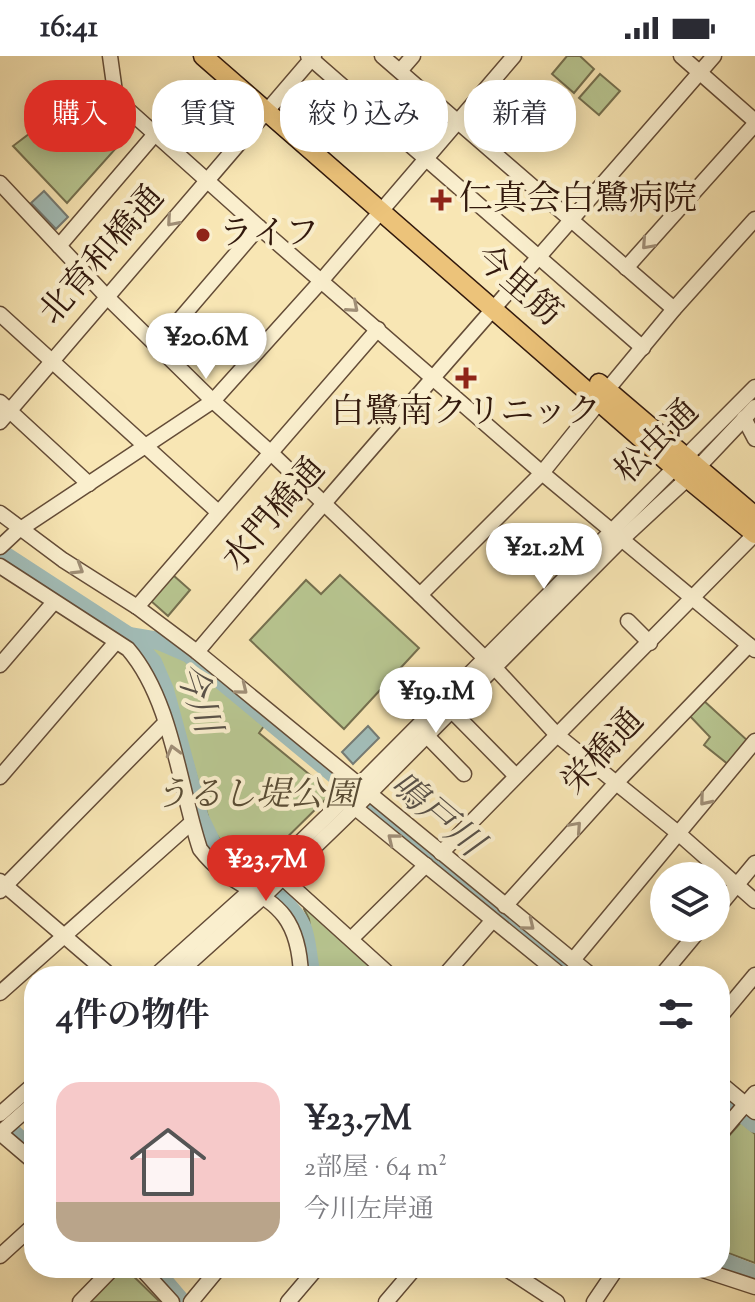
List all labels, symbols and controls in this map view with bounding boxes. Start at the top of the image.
text: 16:41 [40,7,98,50]
chip: 購入 [24,80,136,152]
chip: 賃貸 [152,80,264,152]
chip: 絞り込み [280,80,448,152]
chip: 新着 [464,80,576,152]
street label: 北育和橋通 [29,176,177,336]
place label: 仁真会白鷺病院 [459,176,697,225]
marker: 仁真会白鷺病院 [430,189,452,211]
place label: ライフ [219,211,319,260]
one-way arrow [167,212,182,227]
marker: ライフ [194,226,212,244]
street label: 今里筋 [462,235,572,339]
one-way arrow [642,235,656,250]
one-way arrow [343,297,358,312]
pin: ¥20.6M [141,313,271,381]
text: ¥20.6M [164,320,248,357]
marker: 白鷺南クリニック [455,367,477,389]
place label: 白鷺南クリニック [331,389,601,438]
street label: 松虫通 [605,390,711,496]
street label: 水門橋通 [212,448,338,582]
pin: ¥21.2M [479,523,609,591]
text: ¥21.2M [504,530,584,567]
one-way arrow [69,560,84,575]
water label: 今川 [160,656,233,744]
pin: ¥19.1M [371,667,501,735]
text: ¥19.1M [397,674,475,711]
one-way arrow [233,679,247,694]
street label: 栄橋通 [551,699,657,807]
one-way arrow [165,745,182,759]
water label: 鳴戸川 [377,761,496,873]
park label: うるし堤公園 [154,772,363,821]
one-way arrow [700,791,715,806]
one-way arrow [566,821,581,836]
one-way arrow [387,834,402,848]
pin: ¥23.7M [201,835,331,903]
text: ¥23.7M [225,842,307,879]
map controls [650,862,730,942]
button: layers [650,862,730,942]
one-way arrow [520,915,535,930]
icon: filters [654,992,698,1036]
text: 4件の物件 [56,993,209,1042]
text: ¥23.7M [304,1096,412,1145]
icon: home [120,1114,216,1210]
text: 2部屋 · 64 m² [304,1150,447,1187]
text: 今川左岸通 [304,1192,434,1229]

